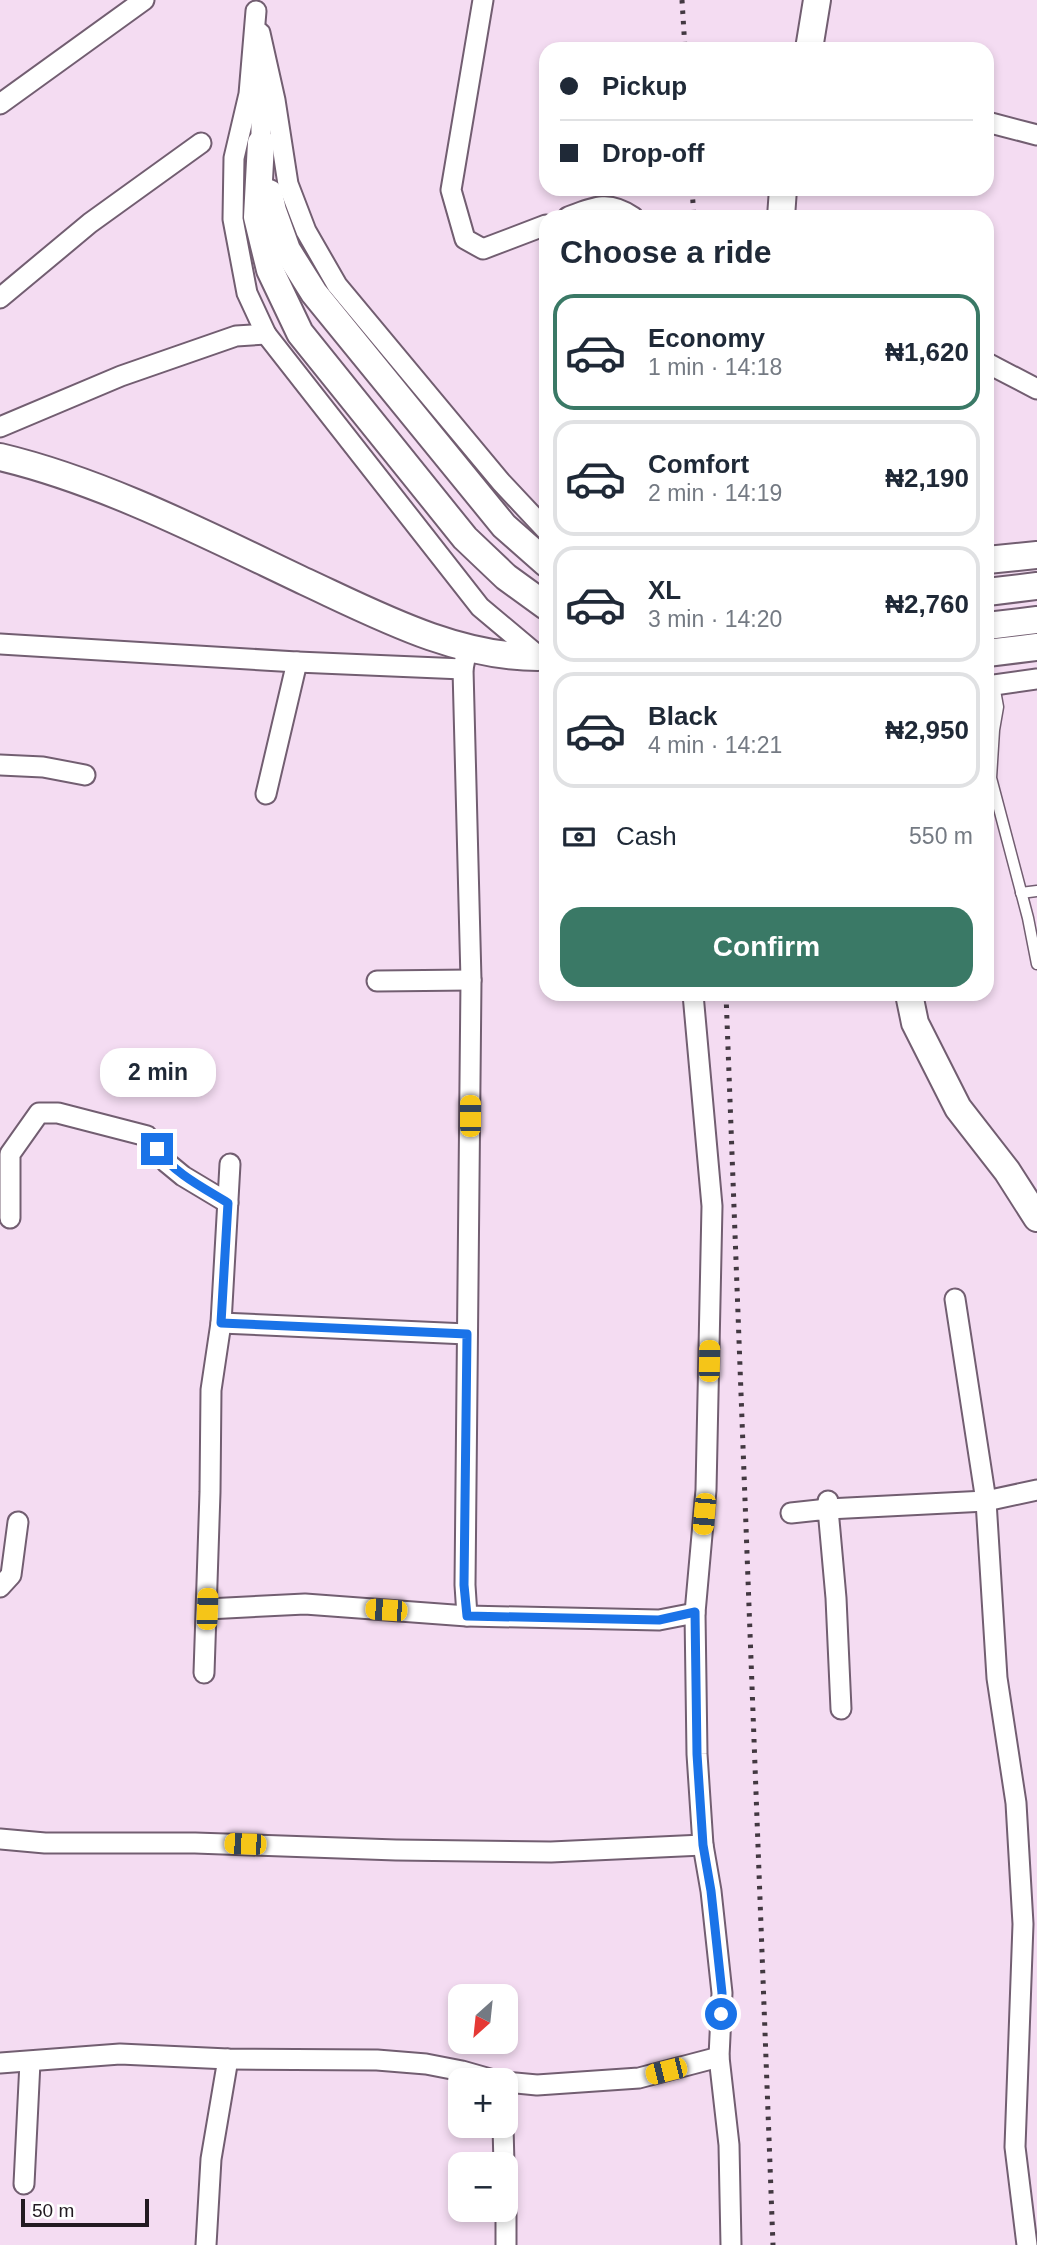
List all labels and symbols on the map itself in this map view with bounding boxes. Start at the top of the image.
callout: 2 min [99,1048,215,1096]
car [460,1095,481,1137]
route end [141,1133,173,1165]
car [699,1340,720,1382]
car [692,1492,717,1536]
car [196,1588,219,1630]
car [365,1598,408,1622]
car [224,1833,267,1855]
north arrow [448,1984,518,2054]
route start [705,1998,737,2030]
car [644,2056,689,2086]
scale bar [21,2196,149,2228]

